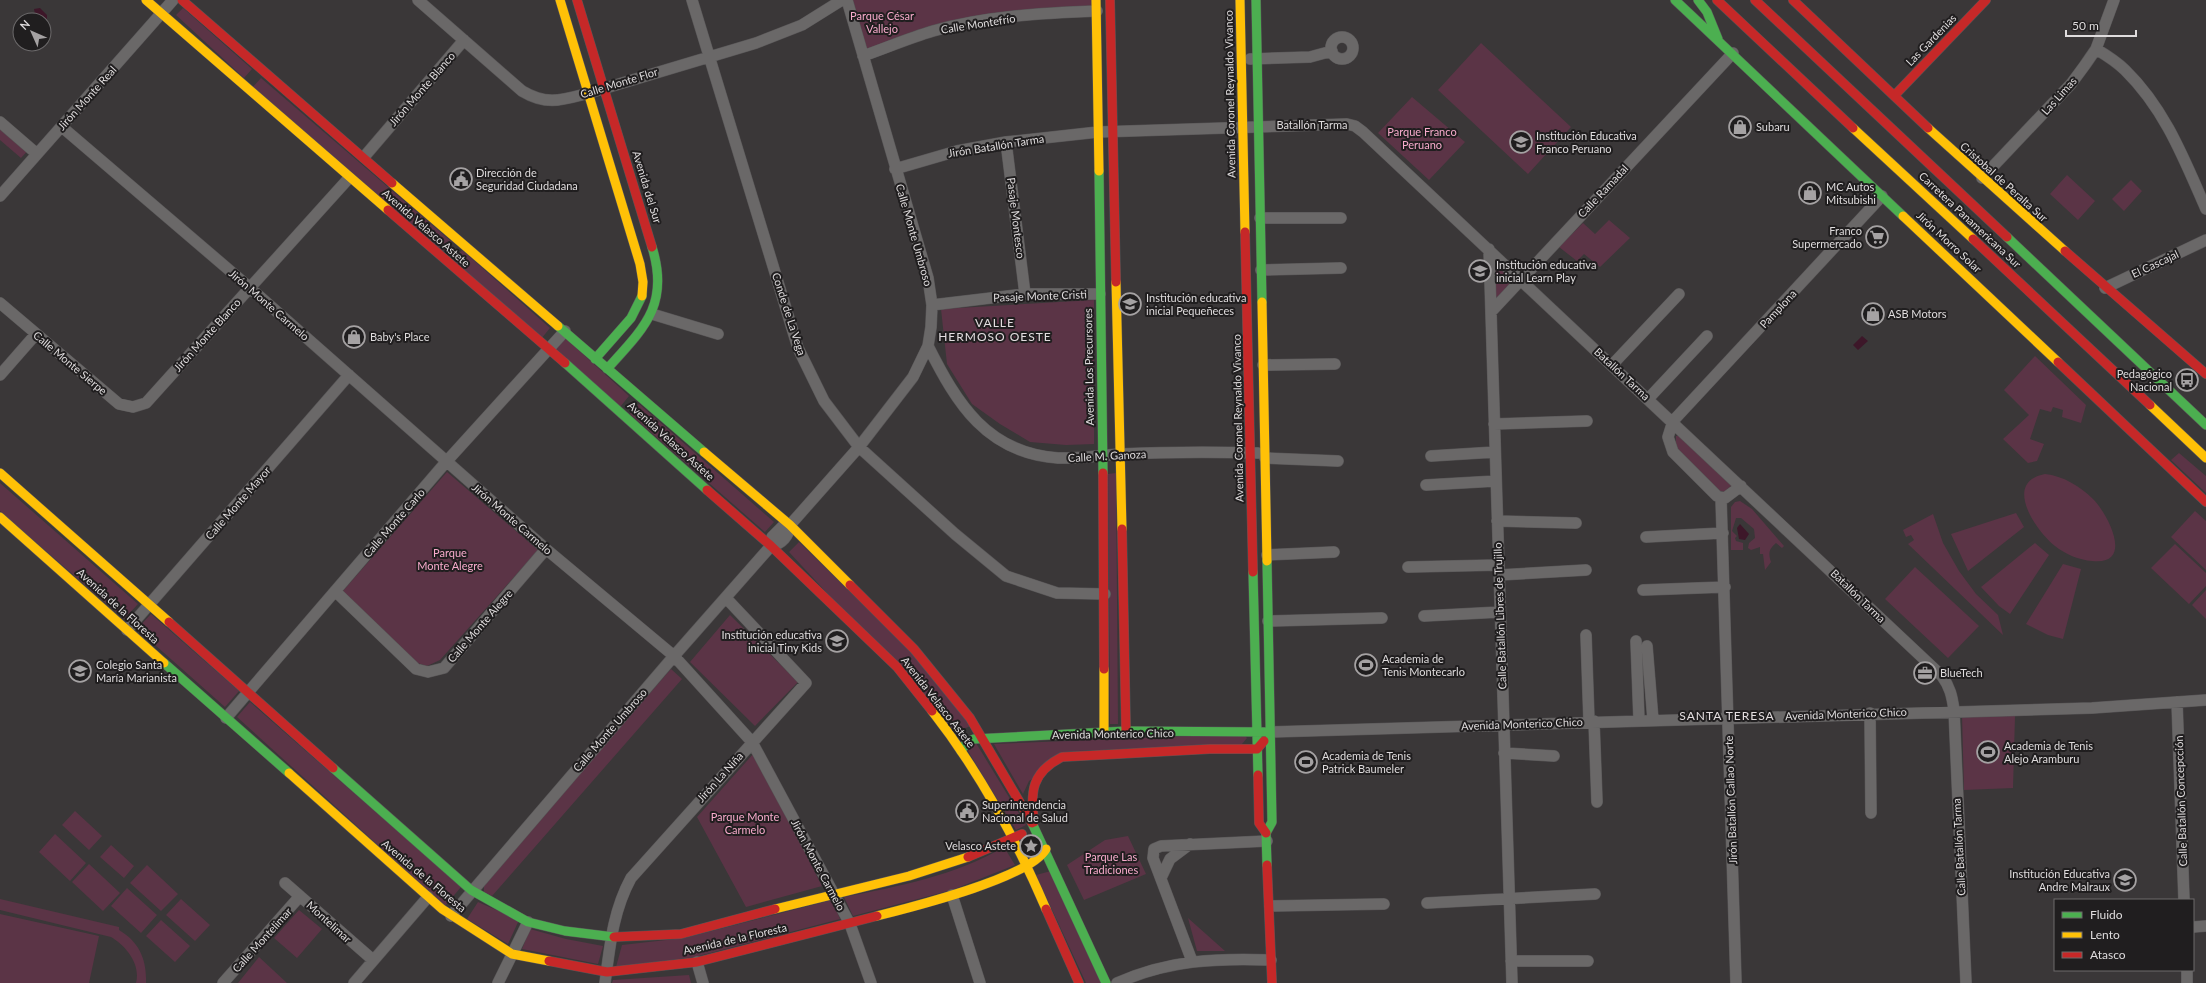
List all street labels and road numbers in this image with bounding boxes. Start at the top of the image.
street label: Avenida Coronel Reynaldo Vivanco [1222,10,1237,178]
street label: Calle Montefrío [940,11,1016,36]
street label: Las Gardenias [1903,11,1959,68]
street label: Jirón Monte Blanco [386,49,457,128]
street label: Jirón Monte Real [55,63,119,132]
street label: Calle Monte Flor [578,65,659,101]
street label: Las Limas [2038,74,2079,117]
street label: Batallón Tarma [1276,118,1348,131]
street label: Jirón Batallón Tarma [947,131,1045,160]
street label: Cristobal de Peralta Sur [1958,139,2051,224]
street label: Avenida del Sur [630,149,665,225]
street label: Calle Ramadal [1575,161,1630,220]
street label: Carretera Panamericana Sur [1917,169,2024,270]
street label: Pasaje Montesco [1005,177,1028,259]
street label: Calle Monte Umbroso [894,182,935,287]
street label: Avenida Velasco Astete [380,186,473,269]
street label: Jirón Morro Solar [1914,208,1984,275]
street label: El Cascajal [2129,247,2181,280]
street label: Jirón Monte Carmelo [227,266,312,343]
street label: Conde de La Vega [770,271,809,357]
street label: Pasaje Monte Cristi [993,287,1087,304]
street label: Pamplona [1757,287,1799,330]
street label: Jirón Monte Blanco [170,296,243,374]
street label: Avenida Los Precursores [1081,308,1096,426]
street label: Calle Monte Sierpe [31,328,110,397]
street label: Avenida Coronel Reynaldo Vivanco [1230,334,1245,502]
street label: Batallón Tarma [1592,345,1653,403]
street label: Avenida Velasco Astete [625,398,717,483]
street label: Calle M. Ganoza [1067,447,1146,464]
street label: Calle Monte Mayor [202,463,273,542]
street label: Jirón Monte Carmelo [470,480,555,557]
street label: Calle Monte Carlo [360,486,427,560]
street label: Calle Batallón Libres de Trujillo [1490,542,1509,690]
street label: Avenida de la Floresta [75,565,162,646]
street label: Batallón Tarma [1828,566,1888,625]
street label: Calle Monte Alegre [444,586,515,665]
street label: Avenida Velasco Astete [899,654,978,750]
street label: Calle Monte Umbroso [570,686,649,774]
street label: Avenida Monterico Chico [1785,705,1907,722]
street label: Avenida Monterico Chico [1461,715,1583,732]
street label: Avenida Monterico Chico [1052,726,1174,741]
street label: Jirón Batallón Callao Norte [1722,735,1739,865]
street label: Calle Batallón Concepcción [2172,735,2189,867]
street label: Jirón La Niña [694,749,745,804]
street label: Calle Batallón Tarma [1949,798,1968,896]
street label: Jirón Monte Carmelo [789,817,848,913]
street label: Avenida de la Floresta [380,837,469,915]
street label: Montelimar [304,898,354,945]
street label: Calle Montelimar [229,905,294,975]
street label: Avenida de la Floresta [682,920,788,957]

